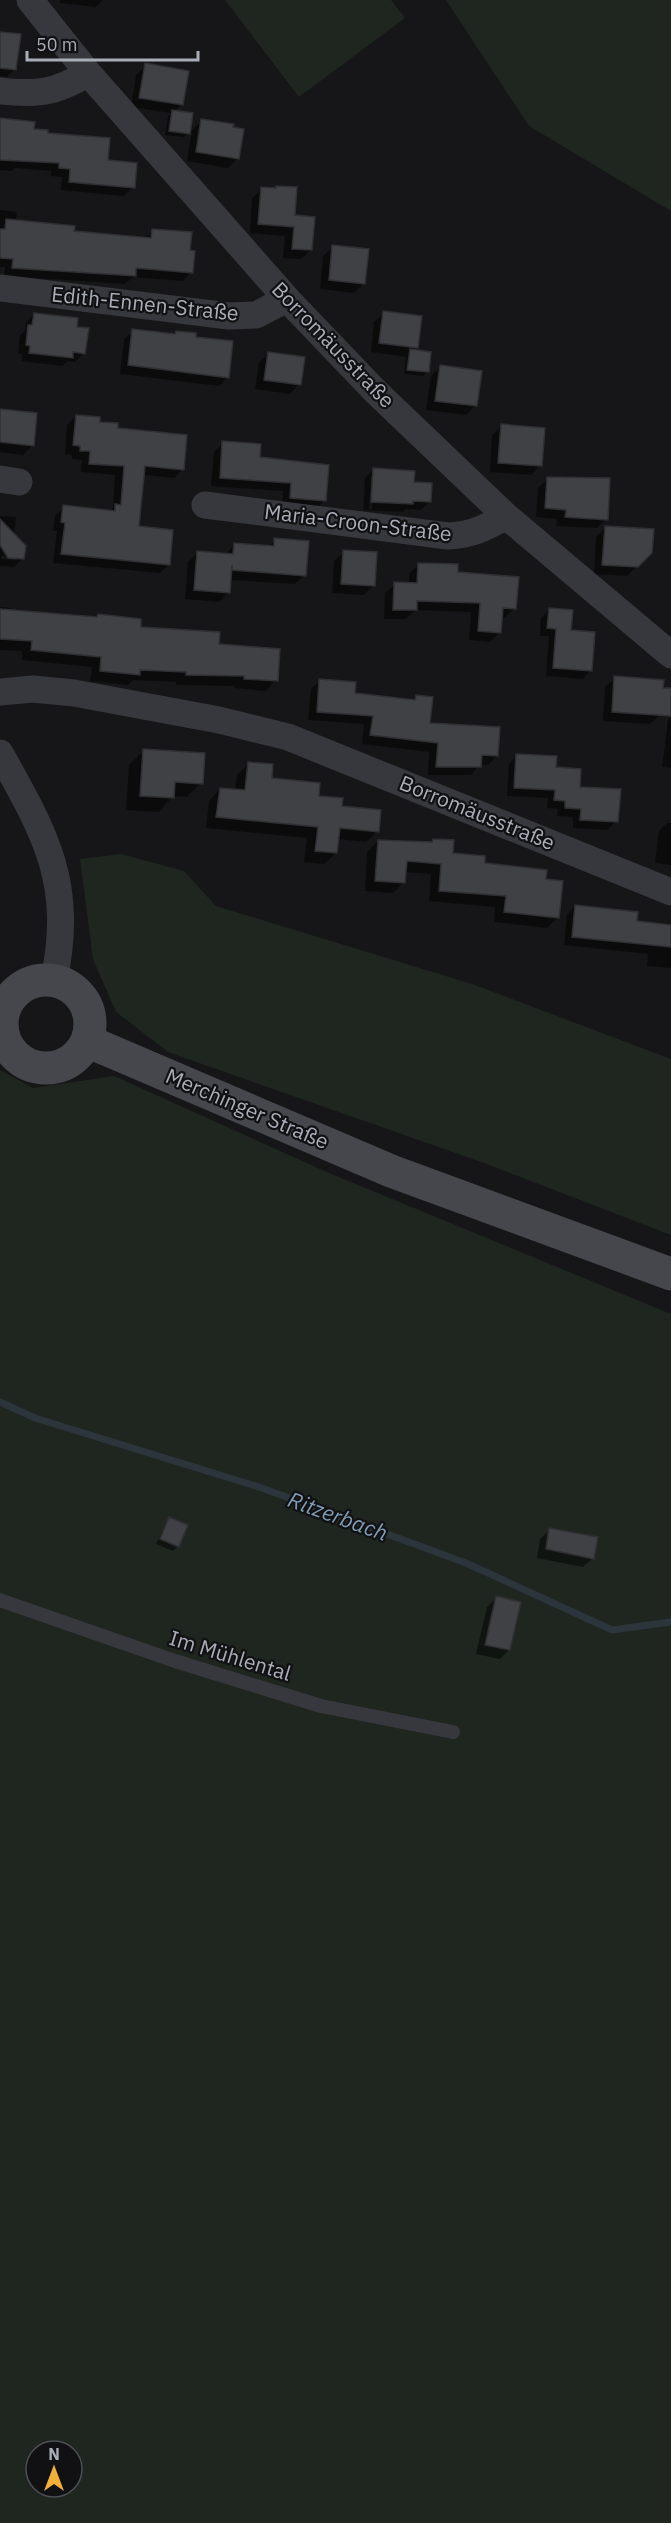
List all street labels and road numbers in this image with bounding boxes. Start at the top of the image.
street label: Borromäusstraße [266,275,401,414]
street label: Edith-Ennen-Straße [50,279,240,327]
street label: Maria-Croon-Straße [263,497,453,547]
street label: Borromäusstraße [395,768,559,856]
street label: Merchinger Straße [162,1061,333,1155]
street label: Im Mühlental [166,1623,295,1687]

